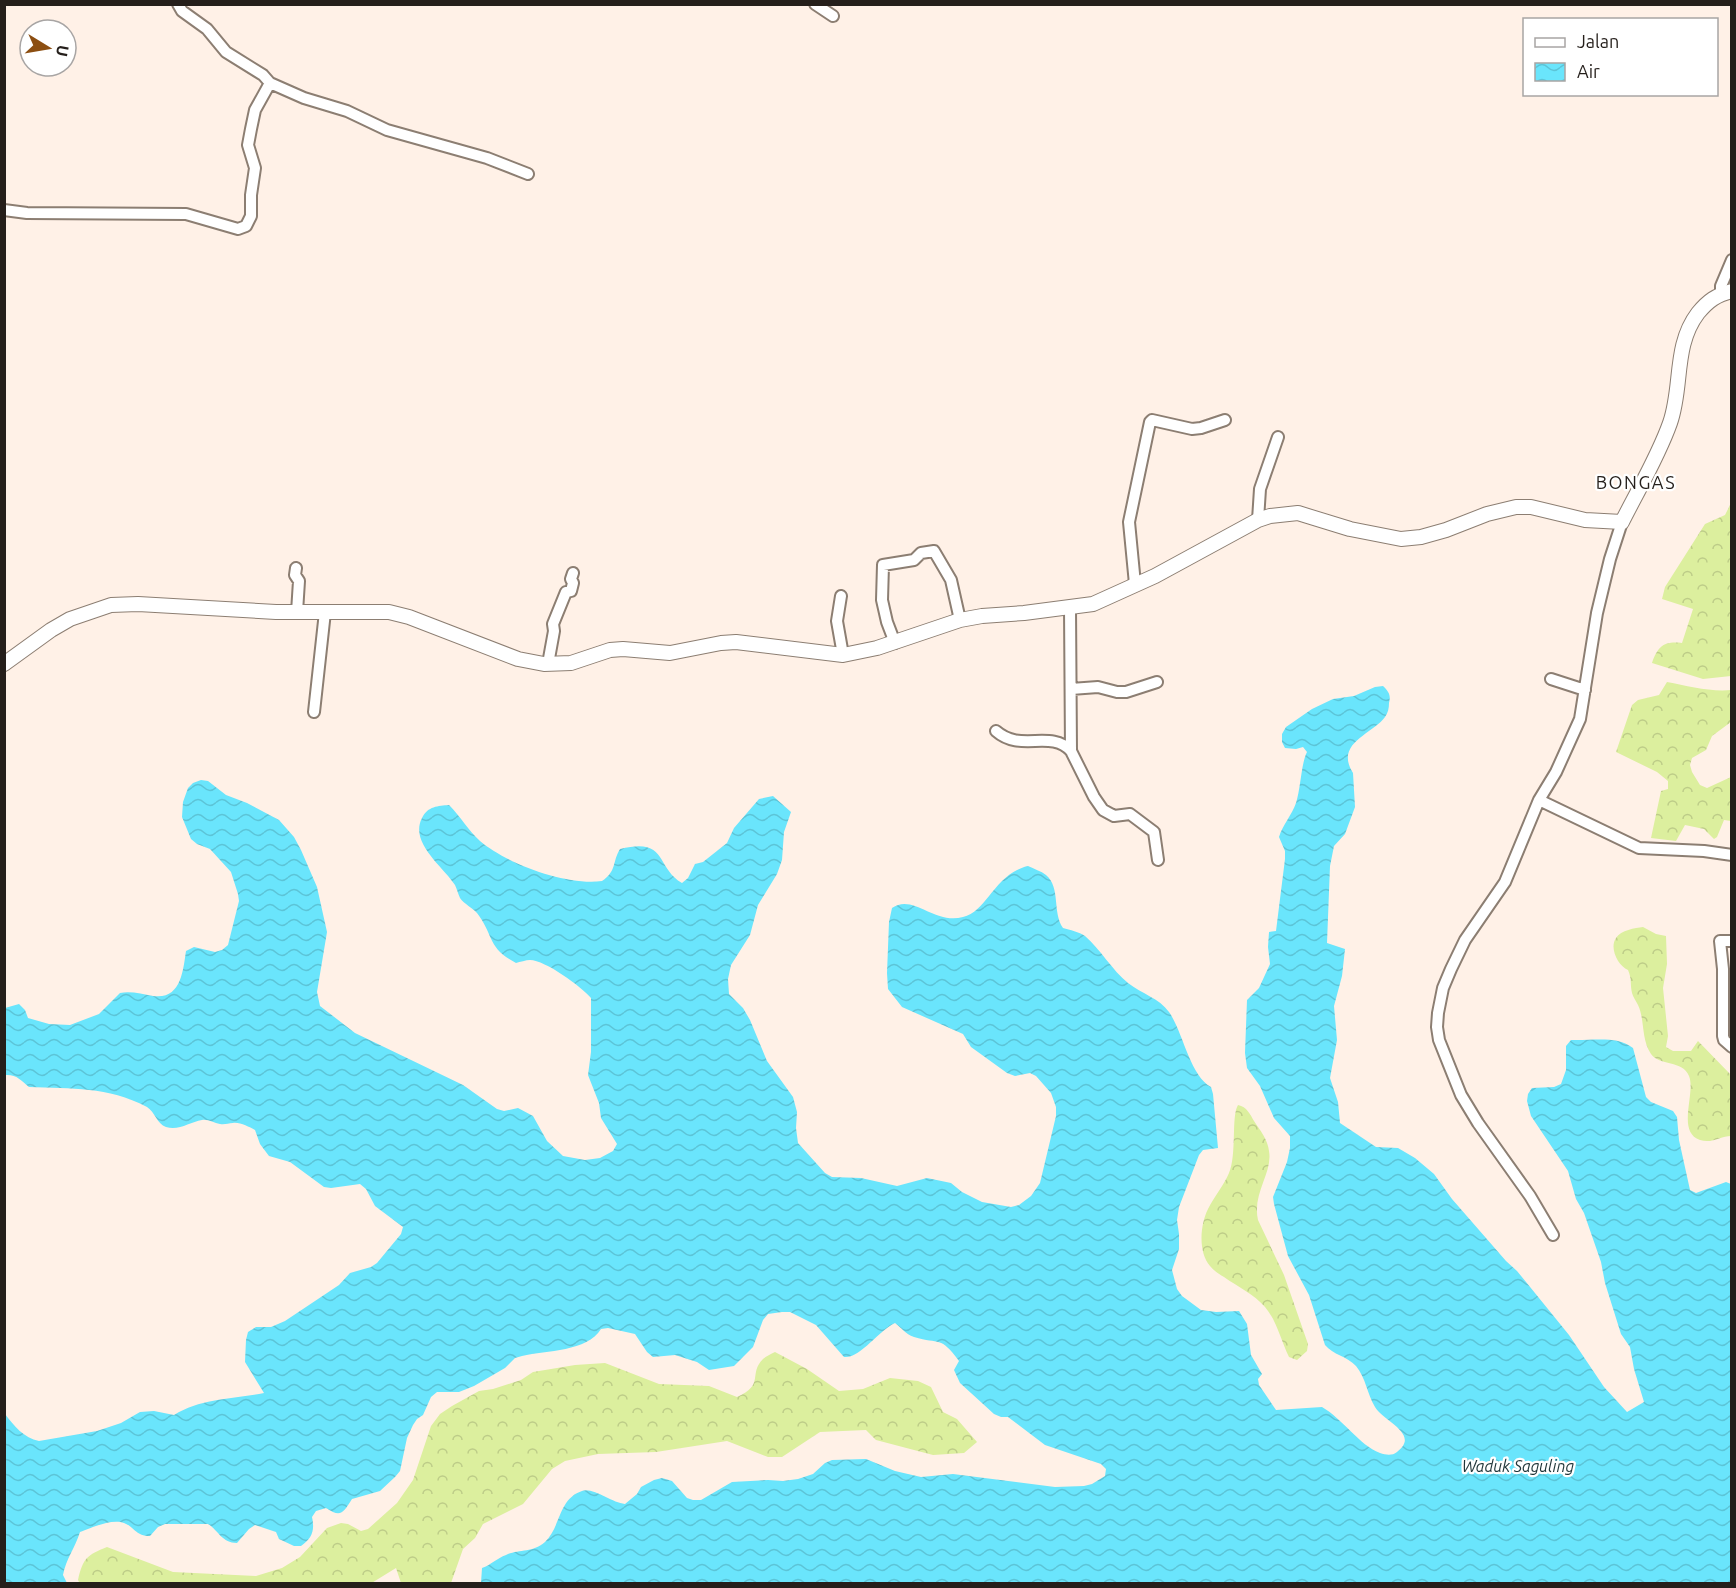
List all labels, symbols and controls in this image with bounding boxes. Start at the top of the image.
north arrow [18,18,78,78]
legend [1523,18,1718,96]
text: Jalan [1577,31,1619,51]
text: U [53,44,73,58]
text: Air [1577,61,1600,81]
district label: BONGAS [1596,472,1676,492]
water label: Waduk Saguling [1462,1457,1574,1475]

